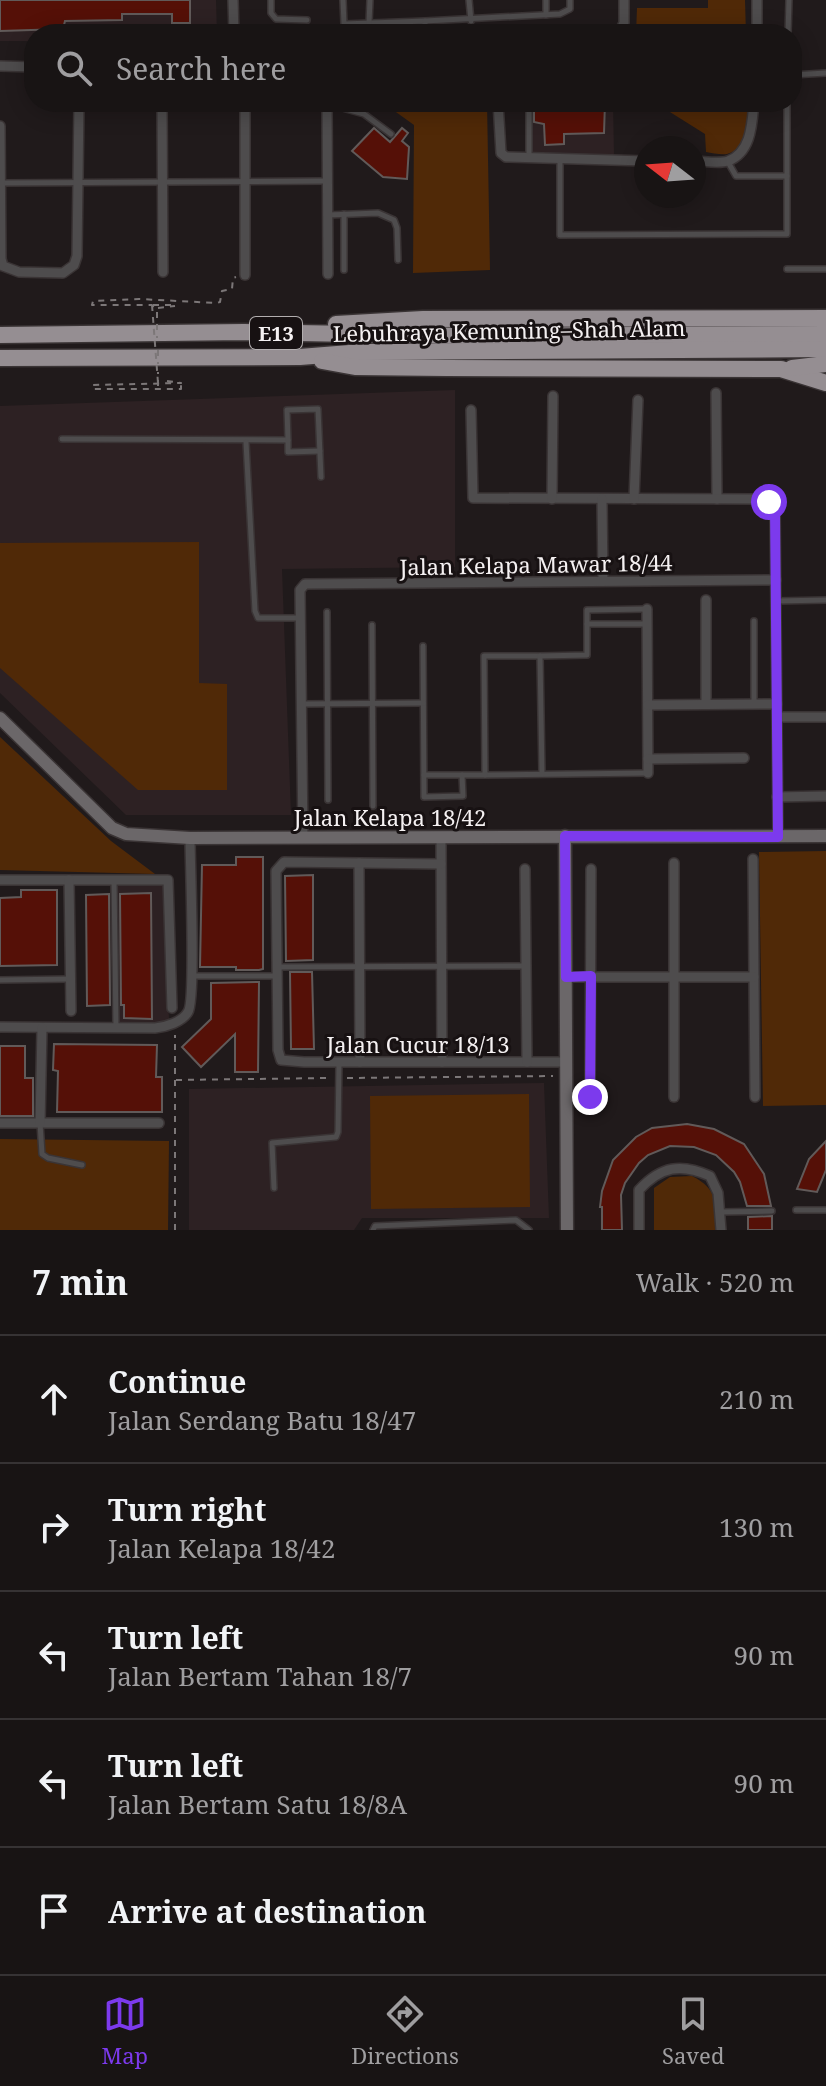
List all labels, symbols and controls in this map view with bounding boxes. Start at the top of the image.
search box [24,24,802,112]
icon: search [52,46,96,90]
text: Search here [116,48,286,89]
north arrow [634,136,706,208]
street label: Lebuhraya Kemuning–Shah Alam [332,312,686,348]
road number: E13 [250,317,302,349]
route start [751,484,787,520]
street label: Jalan Kelapa Mawar 18/44 [398,547,673,581]
street label: Jalan Kelapa 18/42 [293,802,486,832]
street label: Jalan Cucur 18/13 [325,1029,510,1059]
route end [572,1079,608,1115]
text: 7 min [32,1259,128,1305]
text: Walk · 520 m [636,1264,794,1300]
text: Continue [108,1361,246,1402]
icon: ahead [32,1377,76,1421]
text: 210 m [719,1381,794,1417]
text: Jalan Serdang Batu 18/47 [108,1402,416,1438]
text: Turn right [108,1489,266,1530]
icon: right [32,1505,76,1549]
text: 130 m [719,1509,794,1545]
text: Jalan Kelapa 18/42 [108,1530,335,1566]
text: Turn left [108,1617,243,1658]
icon: left [32,1633,76,1677]
text: 90 m [734,1637,794,1673]
text: Jalan Bertam Tahan 18/7 [108,1658,412,1694]
text: Turn left [108,1745,243,1786]
icon: left [32,1761,76,1805]
text: 90 m [734,1765,794,1801]
text: Jalan Bertam Satu 18/8A [108,1786,407,1822]
icon: arrive [32,1889,76,1933]
text: Arrive at destination [108,1891,427,1932]
tab: Map [102,1992,148,2070]
tab: Directions [351,1992,459,2070]
tab: Saved [662,1992,724,2070]

